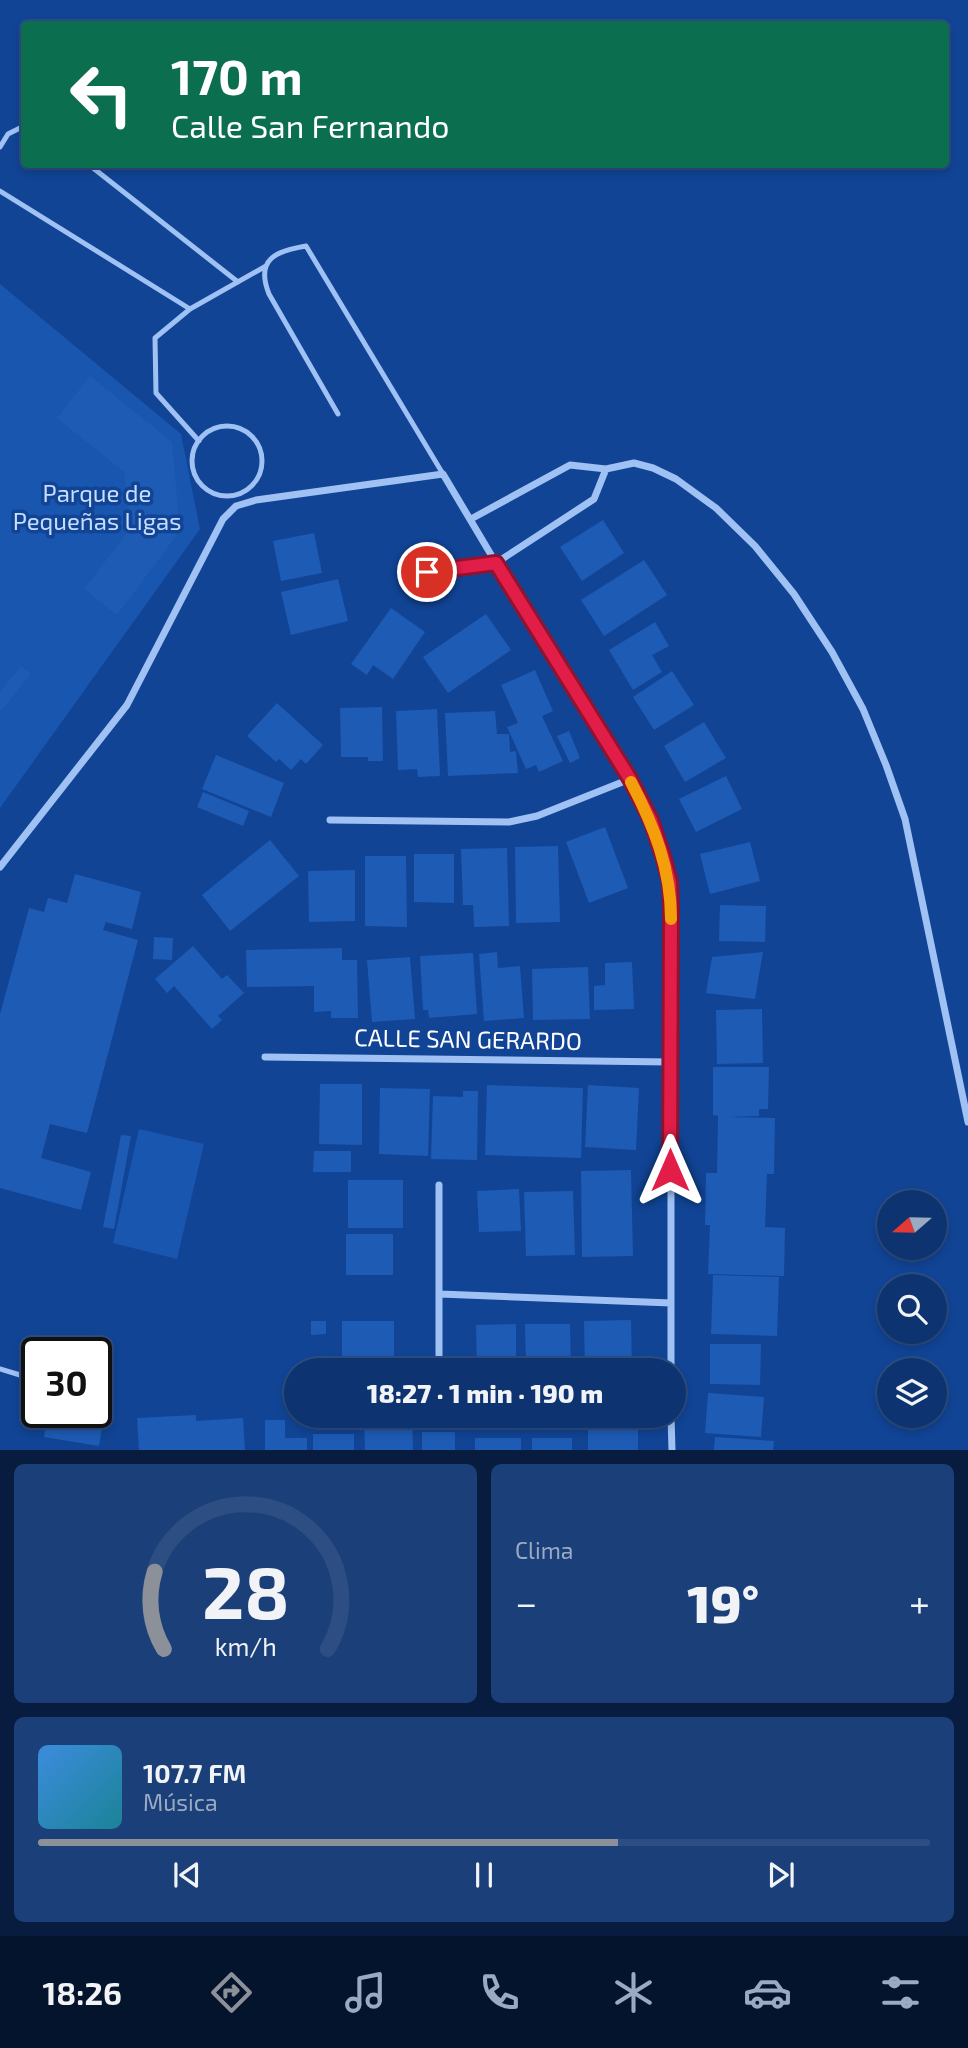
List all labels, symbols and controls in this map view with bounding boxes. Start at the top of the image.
text: 170 m [171,46,303,105]
icon: left [56,49,147,140]
text: Calle San Fernando [171,106,449,144]
park label: Parque de Pequeñas Ligas [13,478,181,535]
pin [397,542,457,602]
icon: arrive [408,553,446,591]
street label: CALLE SAN GERARDO [354,1022,582,1055]
position arrow [633,1133,707,1207]
north arrow [877,1190,947,1260]
map controls [877,1190,947,1428]
button: search [877,1274,947,1344]
speed limit sign: 30 [21,1337,112,1428]
button: layers [877,1358,947,1428]
text: 18:27 · 1 min · 190 m [367,1377,603,1408]
text: Clima [515,1536,573,1564]
text: 28 [202,1547,289,1635]
text: 19° [687,1571,759,1633]
text: − [515,1579,537,1625]
text: + [909,1579,930,1625]
text: km/h [214,1631,277,1661]
text: 107.7 FM [143,1757,246,1788]
text: Música [143,1788,218,1816]
icon: previous [168,1856,206,1894]
icon: pause [465,1856,503,1894]
icon: next [762,1856,800,1894]
icon: directions [207,1968,256,2017]
icon: music [341,1968,390,2017]
icon: phone [475,1968,524,2017]
icon: climate [609,1968,658,2017]
icon: car [743,1968,792,2017]
icon: filters [876,1968,925,2017]
text: 18:26 [42,1973,122,2011]

